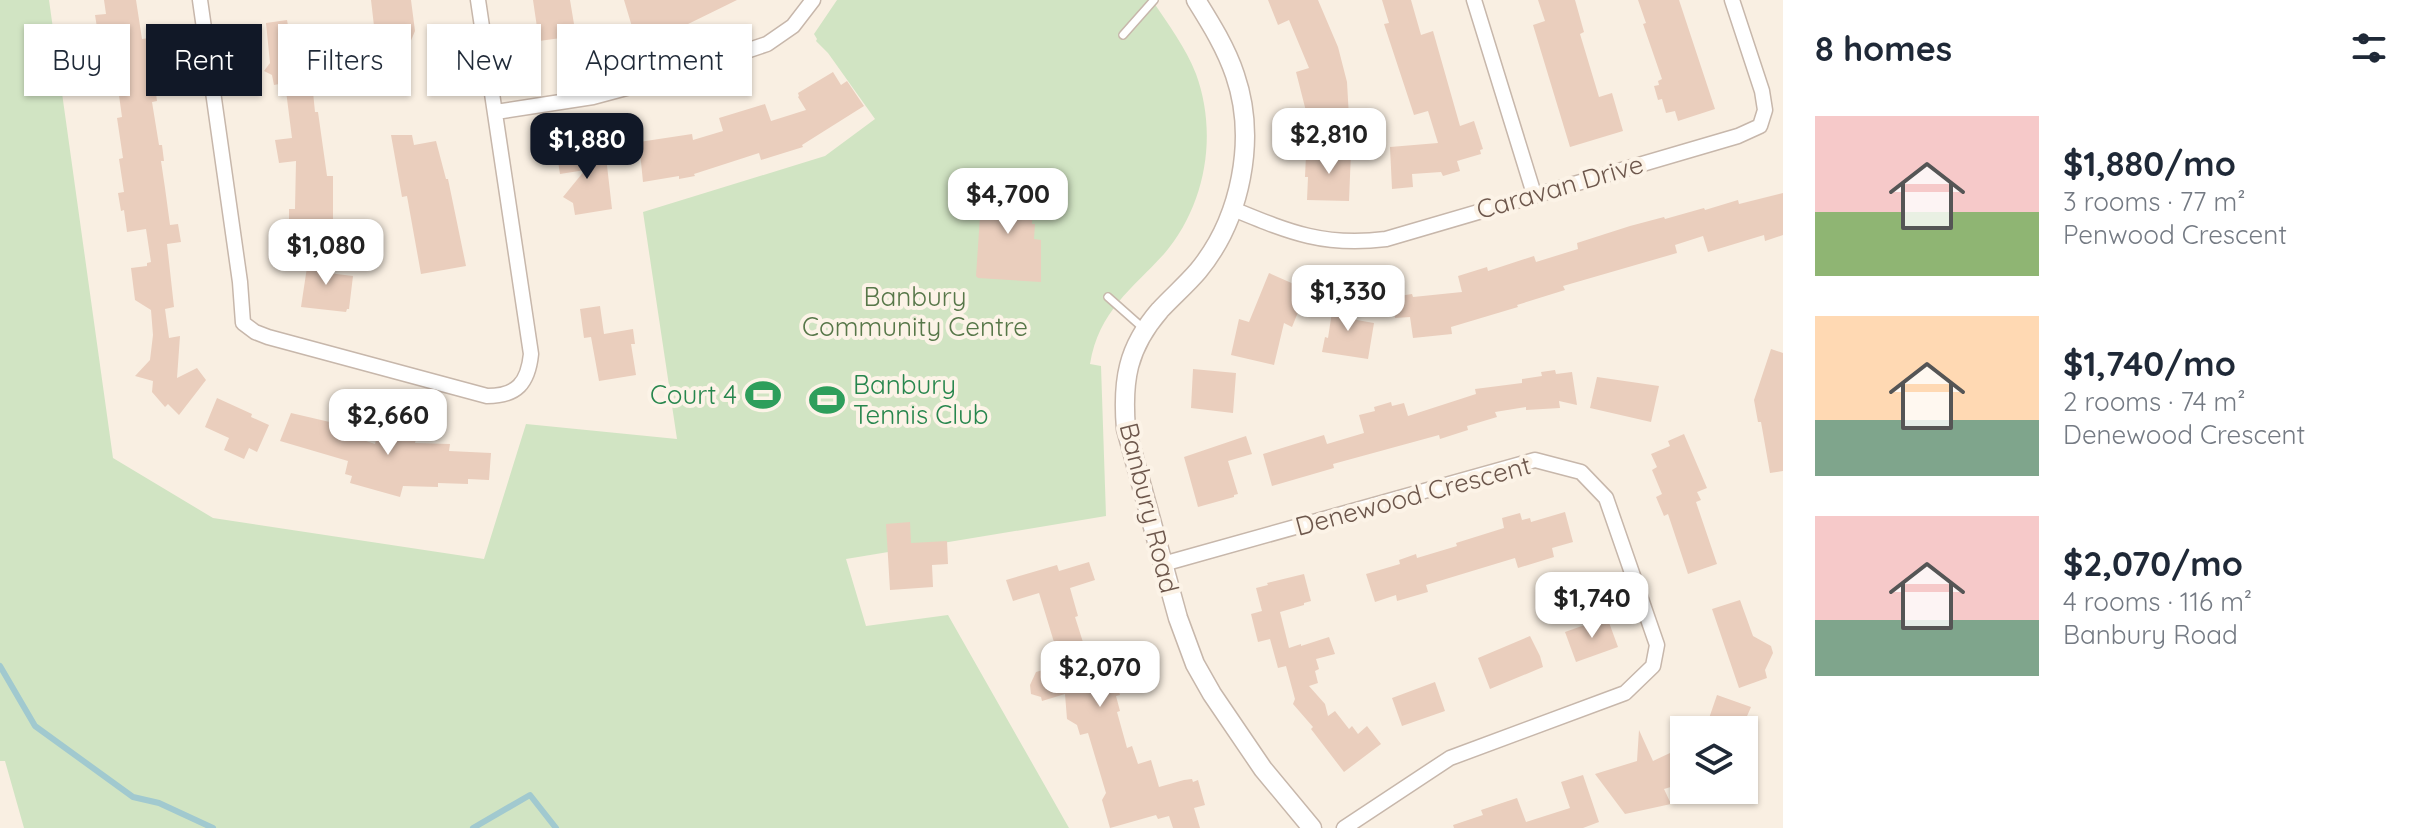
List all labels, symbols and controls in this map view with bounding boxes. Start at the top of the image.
chip: Buy [24,24,130,96]
chip: Rent [146,24,262,96]
chip: Filters [278,24,411,96]
chip: New [427,24,541,96]
chip: Apartment [557,24,752,96]
icon: filters [2347,26,2391,70]
text: 8 homes [1815,27,1952,70]
pin: $2,810 [1264,108,1394,176]
pin: $1,880 [522,113,652,181]
text: $2,810 [1290,117,1368,150]
text: $1,880 [548,122,626,155]
text: $1,880/mo [2063,142,2236,185]
street label: Caravan Drive [1473,147,1647,226]
icon: home [1879,148,1975,244]
pin: $4,700 [943,168,1073,236]
text: $4,700 [966,177,1050,210]
text: 3 rooms · 77 m² [2063,185,2245,218]
text: Penwood Crescent [2063,218,2287,251]
pin: $1,080 [261,219,391,287]
text: $1,080 [287,228,365,261]
pin: $1,330 [1283,265,1413,333]
text: $1,330 [1310,274,1386,307]
park label: Banbury Community Centre [802,280,1028,343]
text: $1,740/mo [2063,342,2236,385]
icon: home [1879,348,1975,444]
place label: Banbury Tennis Club [853,368,989,431]
sports icon: Court 4 [744,376,782,414]
place label: Court 4 [650,378,737,411]
sports icon: Banbury Tennis Club [808,381,846,419]
text: 2 rooms · 74 m² [2063,385,2246,418]
pin: $2,660 [323,389,453,457]
text: $2,660 [347,398,429,431]
text: Denewood Crescent [2063,418,2305,451]
street label: Banbury Road [1112,419,1187,597]
street label: Denewood Crescent [1292,448,1534,543]
text: $2,070/mo [2063,542,2243,585]
icon: home [1879,548,1975,644]
pin: $1,740 [1527,572,1657,640]
text: $1,740 [1553,581,1631,614]
text: 4 rooms · 116 m² [2063,585,2252,618]
text: Banbury Road [2063,618,2238,651]
pin: $2,070 [1035,641,1165,709]
text: $2,070 [1059,650,1141,683]
map controls [1670,716,1758,804]
button: layers [1670,716,1758,804]

